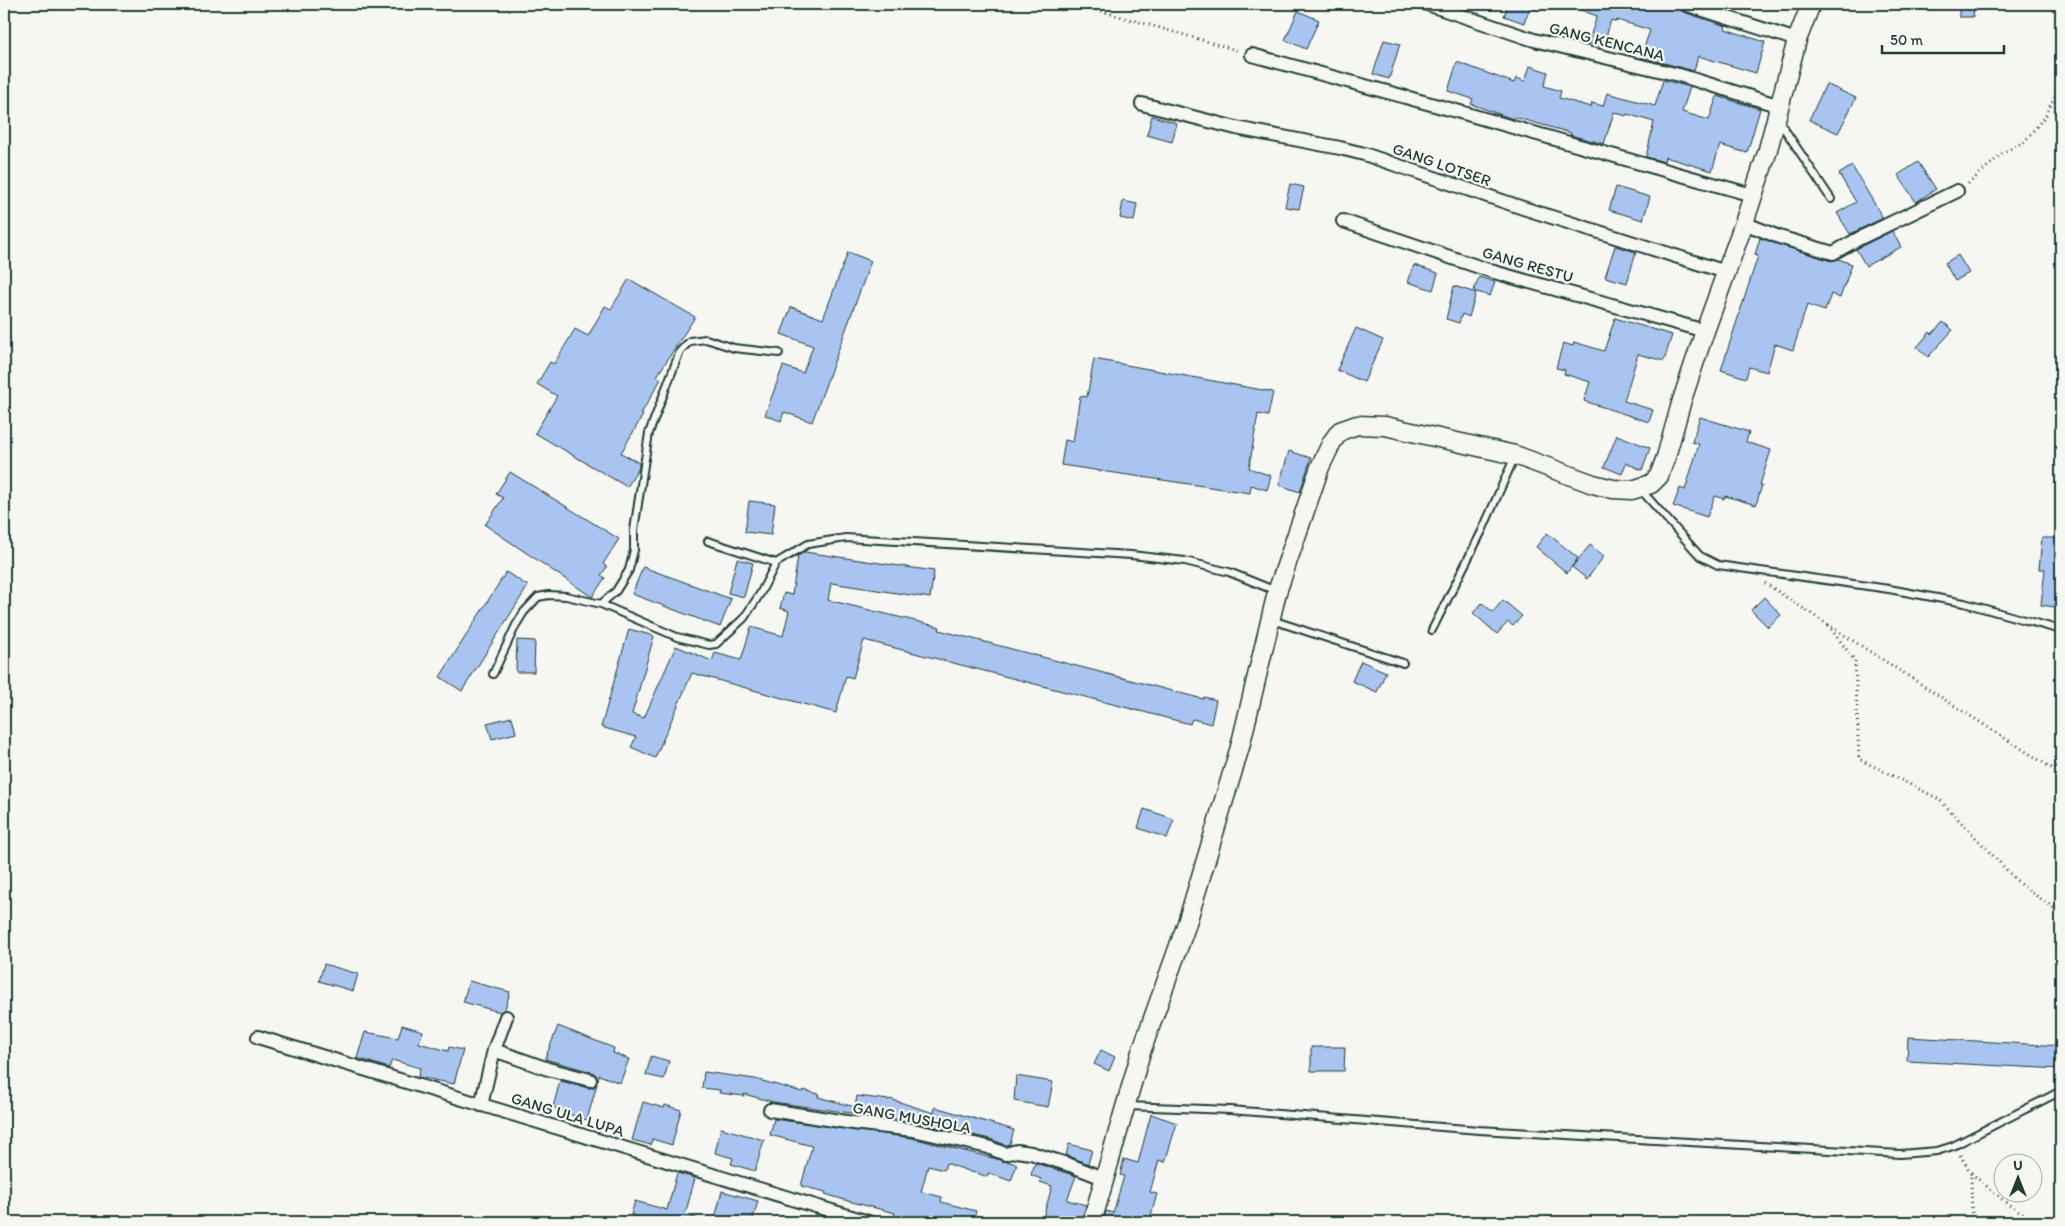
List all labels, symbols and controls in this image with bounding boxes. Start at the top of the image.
street label: GANG KENCANA [1547,18,1667,65]
scale bar [1882,22,2005,54]
text: 50 m [1890,31,1923,49]
street label: GANG LOTSER [1390,139,1494,190]
street label: GANG RESTU [1480,242,1576,287]
street label: GANG ULA LUPA [509,1088,627,1141]
street label: GANG MUSHOLA [851,1098,973,1137]
north arrow [1992,1154,2042,1204]
text: U [2013,1157,2023,1174]

